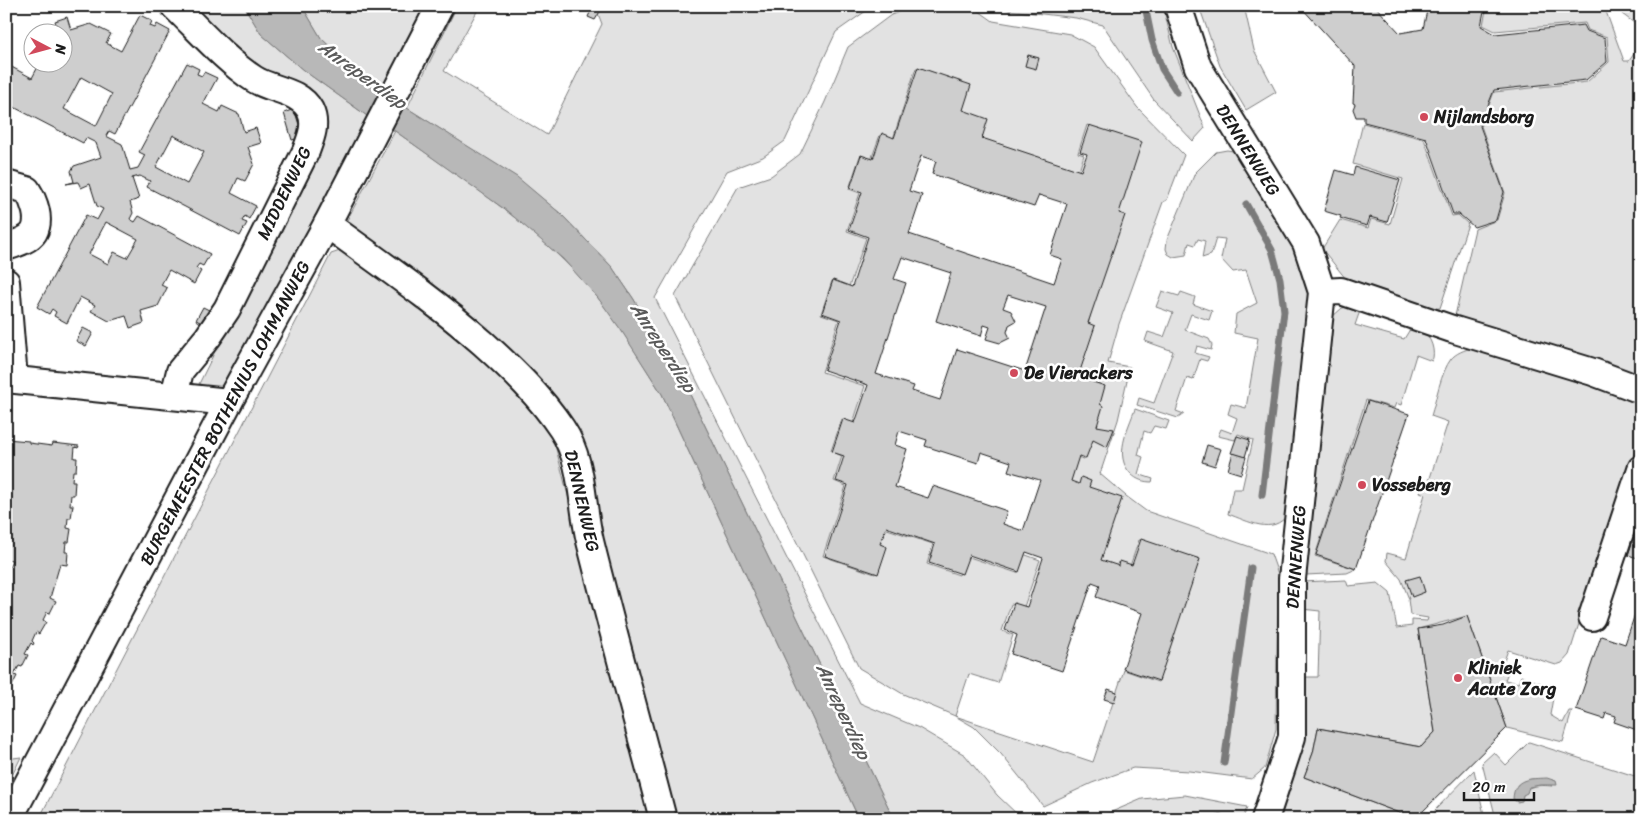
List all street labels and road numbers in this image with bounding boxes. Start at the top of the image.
street label: DENNENWEG [1207,97,1289,203]
street label: MIDDENWEG [247,141,321,245]
street label: BURGEMEESTER BOTHENIUS LOHMANWEG [131,255,319,571]
street label: DENNENWEG [555,447,609,555]
street label: DENNENWEG [1276,504,1316,610]

